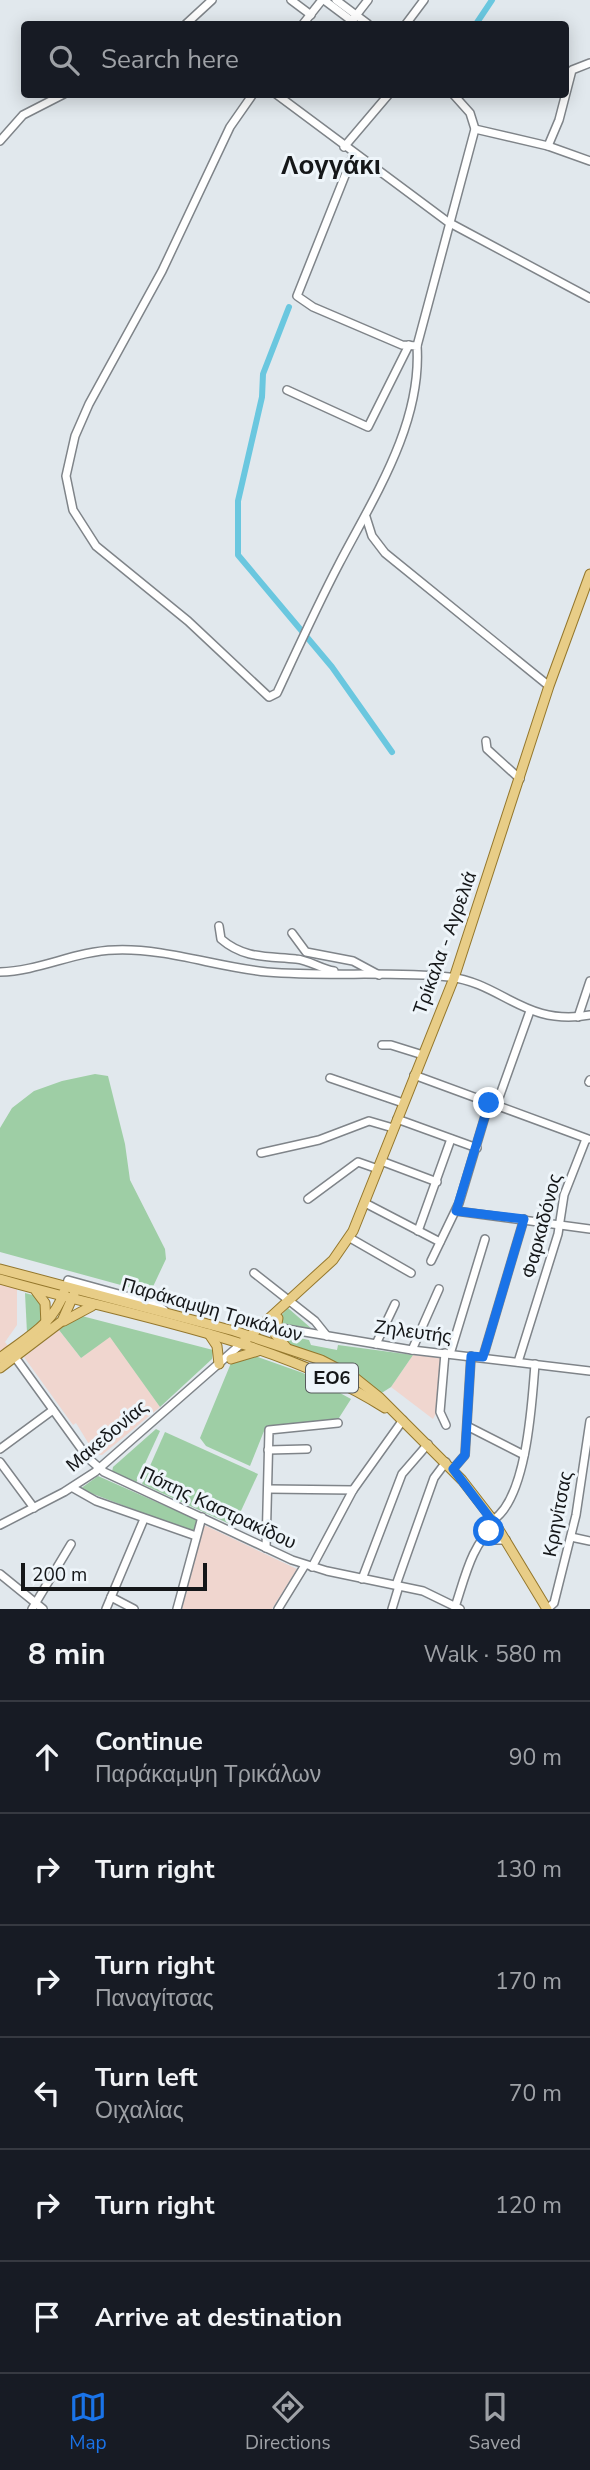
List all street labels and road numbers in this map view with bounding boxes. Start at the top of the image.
street label: Τρίκαλα - Αγρελιά [407,868,483,1018]
street label: Φαρκαδόνος [516,1171,568,1281]
street label: Παράκαμψη Τρικάλων [119,1272,305,1348]
street label: Ζηλευτής [373,1314,453,1350]
road number: ΕΟ6 [306,1364,358,1392]
street label: Μακεδονίας [60,1394,154,1478]
street label: Πόπης Καστρακίδου [136,1460,300,1556]
street label: Κρηνίτσας [537,1469,579,1559]

